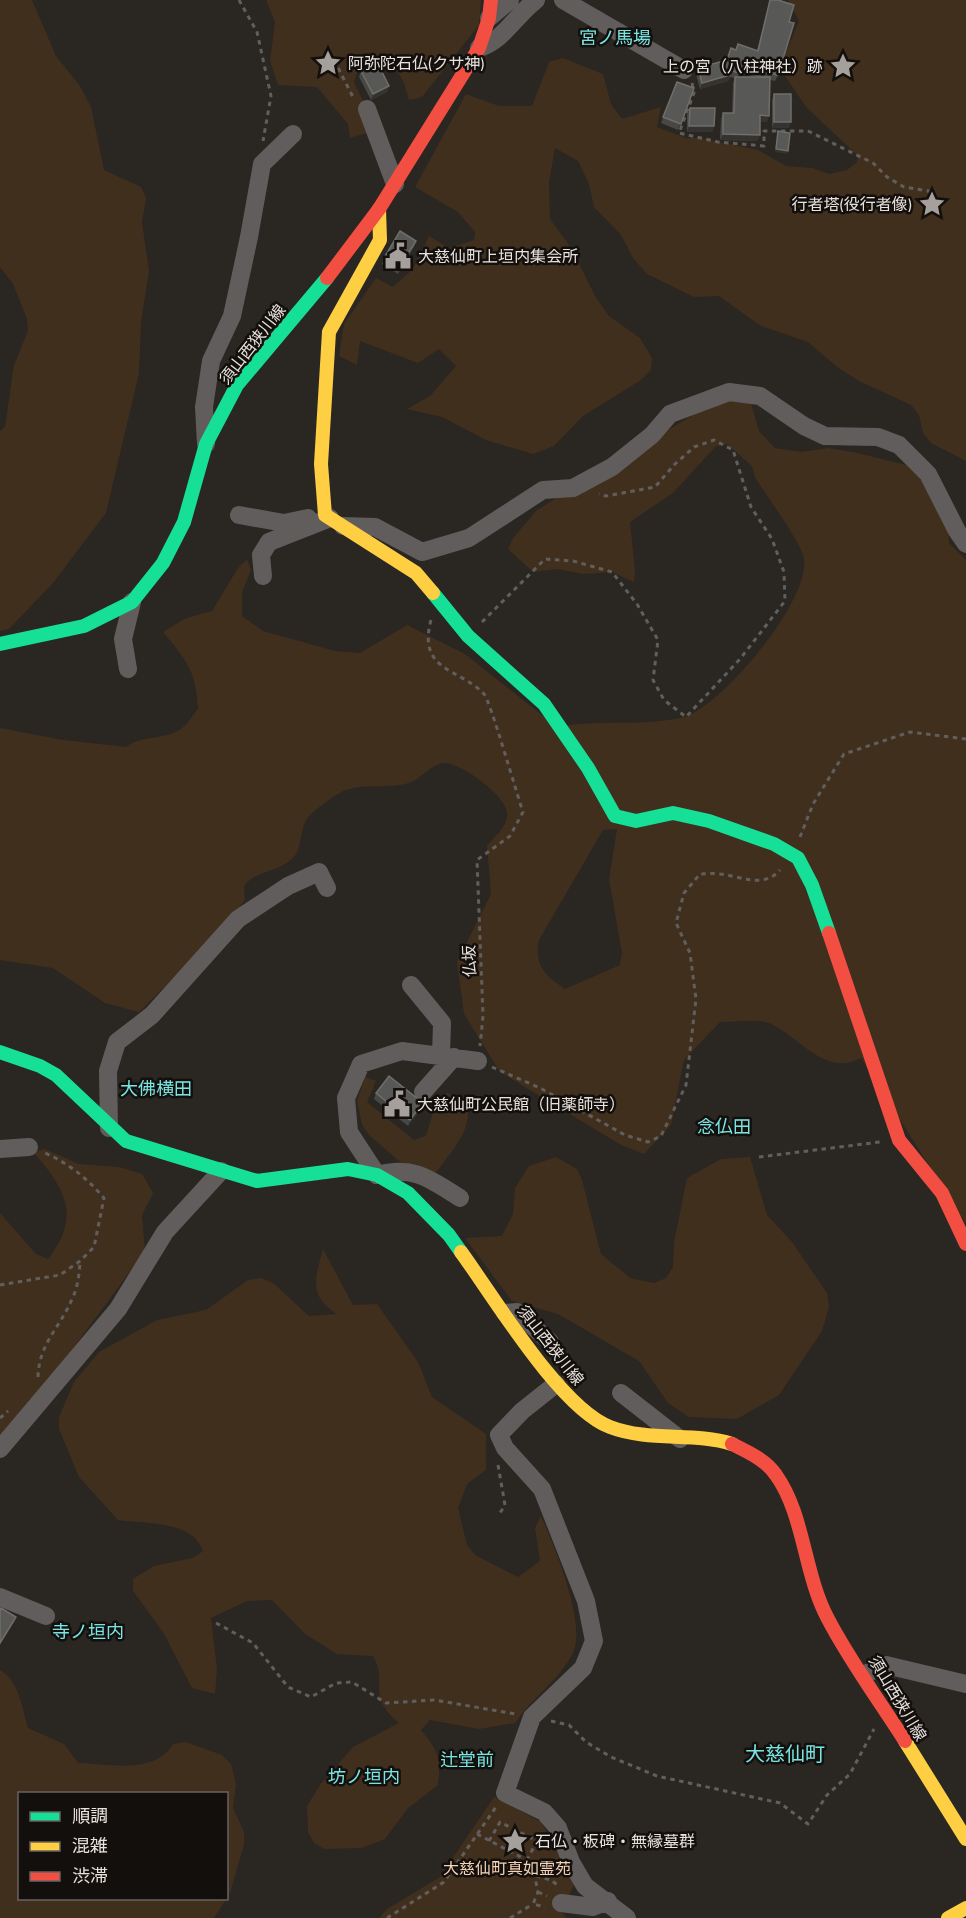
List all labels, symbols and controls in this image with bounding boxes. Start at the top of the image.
district label: 宮ノ馬場 [579,24,651,51]
place icon: 阿弥陀石仏(クサ神) [313,48,343,78]
place label: 阿弥陀石仏(クサ神) [348,51,484,75]
place icon: 上の宮（八柱神社）跡 [828,51,858,81]
place label: 上の宮（八柱神社）跡 [663,54,823,78]
place icon: 行者塔(役行者像) [917,189,947,219]
place label: 行者塔(役行者像) [792,192,912,216]
public building icon: 大慈仙町上垣内集会所 [383,241,413,271]
place label: 大慈仙町上垣内集会所 [418,244,578,268]
street label: 須山西狭川線 [213,299,291,389]
street label: 仏坂 [456,945,482,977]
district label: 大佛横田 [120,1075,192,1102]
public building icon: 大慈仙町公民館（旧薬師寺） [382,1089,412,1119]
place label: 大慈仙町公民館（旧薬師寺） [417,1092,625,1116]
district label: 念仏田 [697,1113,751,1140]
street label: 須山西狭川線 [512,1300,590,1390]
district label: 寺ノ垣内 [52,1618,124,1645]
street label: 須山西狭川線 [863,1651,933,1745]
district label: 大慈仙町 [745,1738,825,1769]
district label: 辻堂前 [440,1746,494,1773]
district label: 坊ノ垣内 [328,1763,400,1790]
legend [18,1792,228,1900]
text: 順調 [72,1802,108,1829]
place icon: 石仏・板碑・無縁墓群 [500,1826,530,1856]
place label: 石仏・板碑・無縁墓群 [535,1829,695,1853]
text: 混雑 [72,1832,108,1859]
park label: 大慈仙町真如霊苑 [443,1856,571,1880]
text: 渋滞 [72,1862,108,1889]

